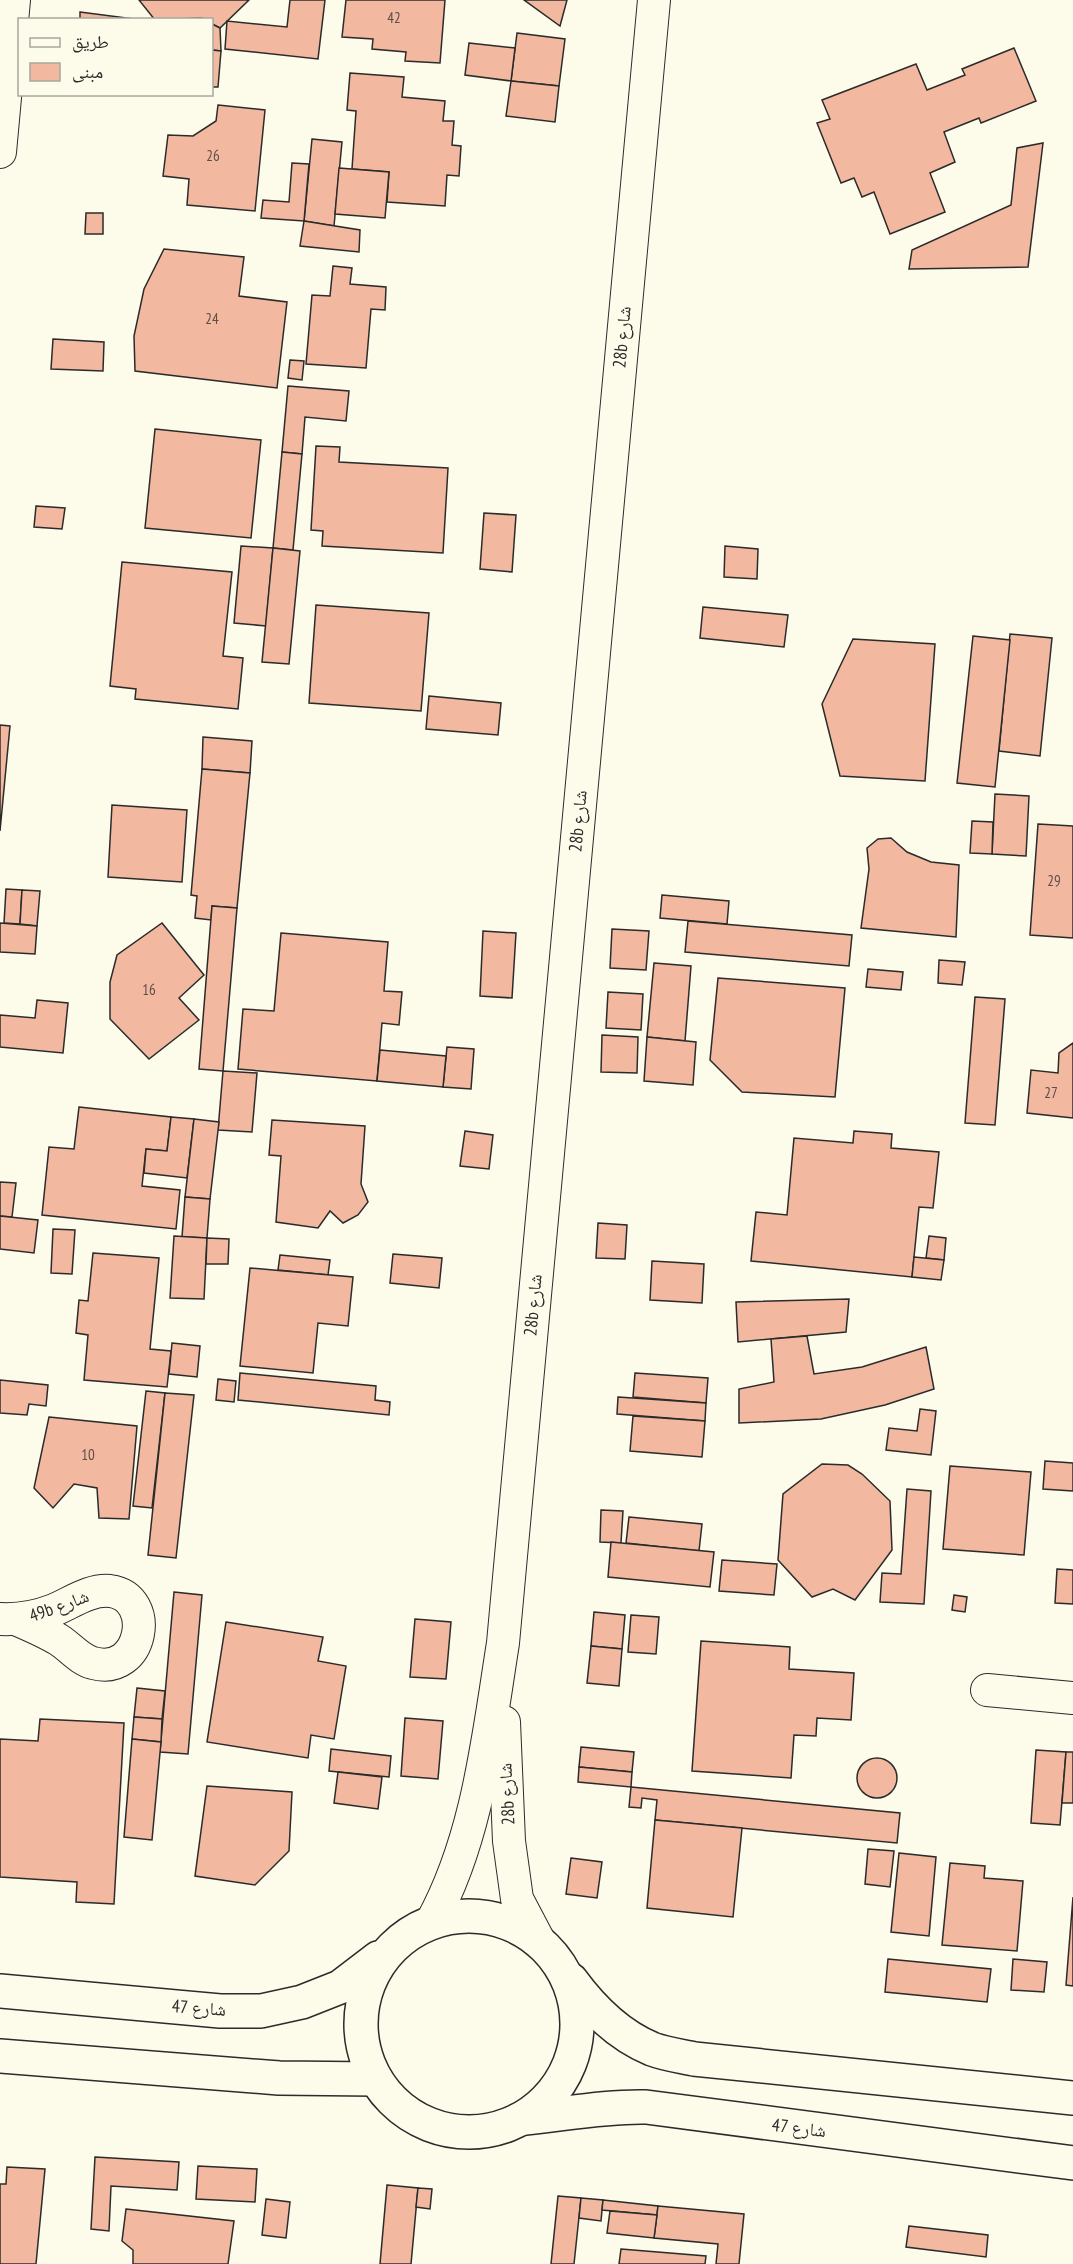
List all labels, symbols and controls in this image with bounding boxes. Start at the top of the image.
house number: 42 [387,8,401,27]
legend [18,18,213,96]
text: طريق [72,30,109,53]
text: مبنى [72,60,103,83]
house number: 26 [206,146,220,165]
street label: 28b شارع [607,305,636,369]
house number: 24 [205,309,219,328]
street label: 28b شارع [563,789,592,853]
house number: 29 [1047,871,1061,890]
house number: 16 [142,980,156,999]
house number: 27 [1044,1083,1058,1102]
street label: 28b شارع [518,1273,547,1337]
house number: 10 [81,1445,95,1464]
street label: 49b شارع [26,1584,92,1627]
street label: 28b شارع [493,1762,520,1826]
street label: شارع 47 [171,1994,227,2021]
street label: شارع 47 [771,2113,827,2142]

